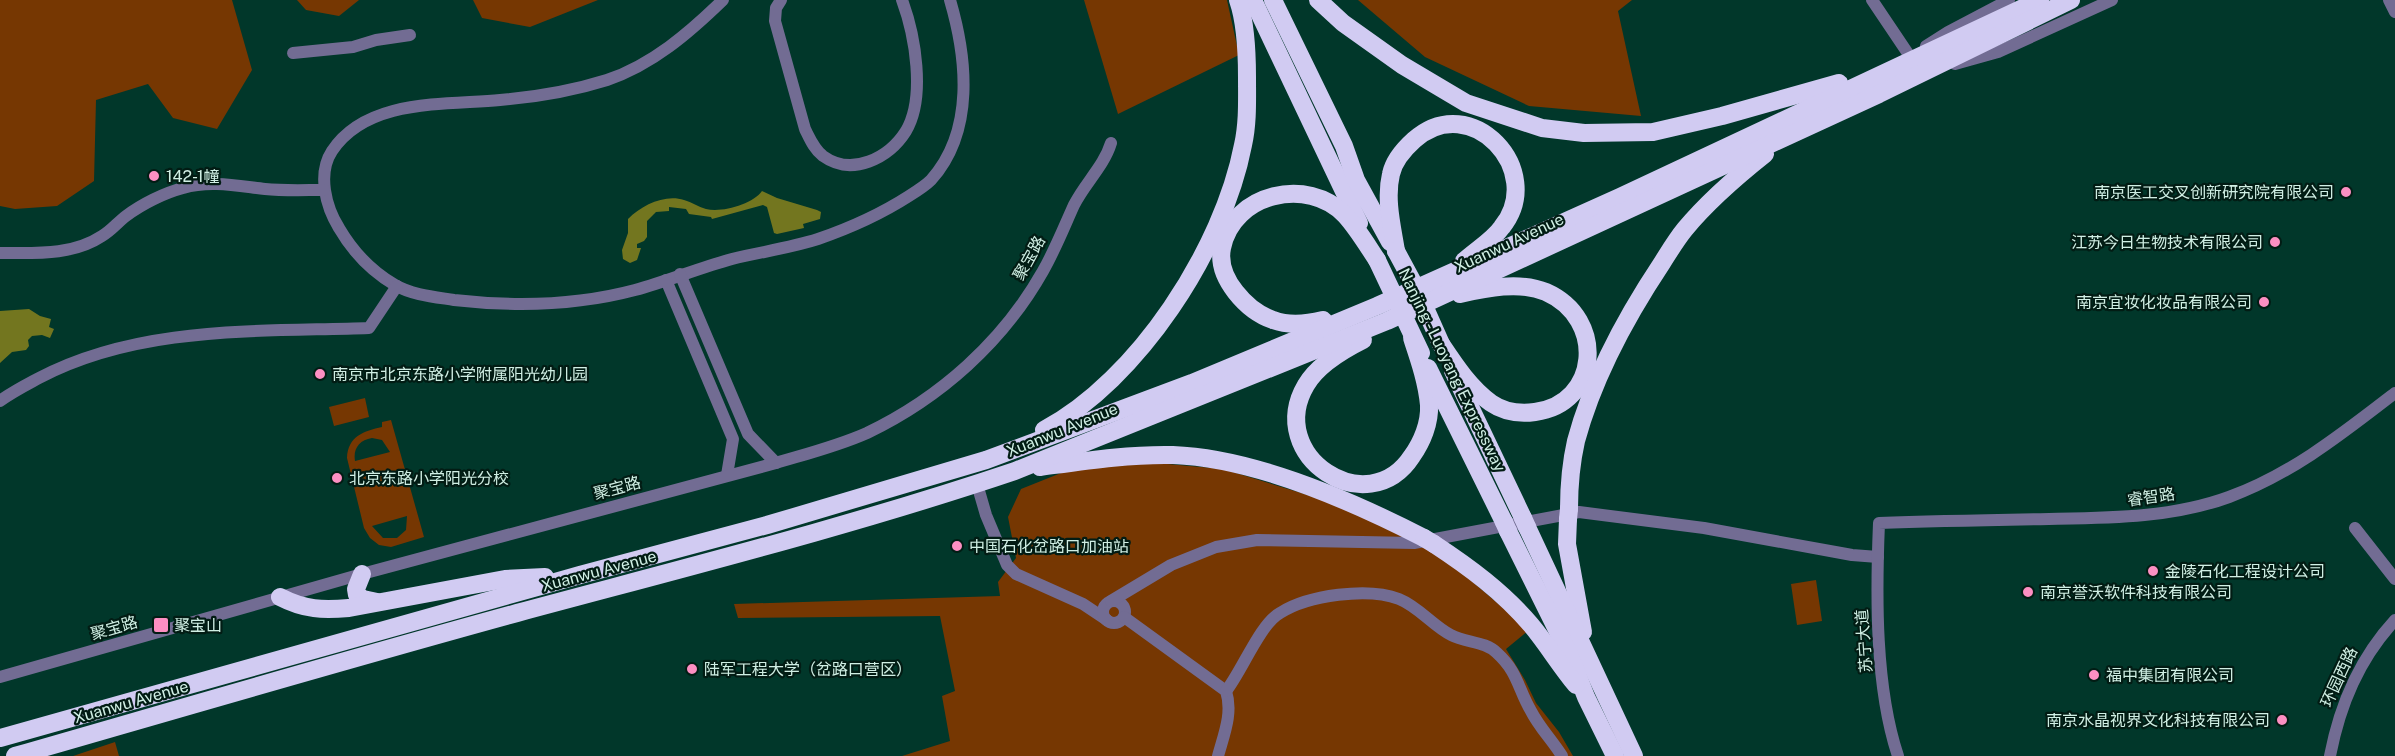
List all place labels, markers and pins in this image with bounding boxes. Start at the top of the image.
place label: 142-1幢 [166,167,219,186]
marker: 142-1幢 [147,169,161,183]
place label: 南京医工交叉创新研究院有限公司 [2094,183,2334,202]
marker: 南京医工交叉创新研究院有限公司 [2339,185,2353,199]
place label: 江苏今日生物技术有限公司 [2071,233,2263,252]
marker: 江苏今日生物技术有限公司 [2268,235,2282,249]
place label: 南京宜妆化妆品有限公司 [2076,293,2252,312]
marker: 南京宜妆化妆品有限公司 [2257,295,2271,309]
place label: 南京市北京东路小学附属阳光幼儿园 [332,365,588,384]
marker: 南京市北京东路小学附属阳光幼儿园 [313,367,327,381]
place label: 北京东路小学阳光分校 [349,469,509,488]
marker: 北京东路小学阳光分校 [330,471,344,485]
place label: 中国石化岔路口加油站 [969,537,1129,556]
marker: 中国石化岔路口加油站 [950,539,964,553]
place label: 金陵石化工程设计公司 [2165,562,2325,581]
marker: 金陵石化工程设计公司 [2146,564,2160,578]
place label: 南京誉沃软件科技有限公司 [2040,583,2232,602]
marker: 南京誉沃软件科技有限公司 [2021,585,2035,599]
marker: 聚宝山 [152,616,170,634]
place label: 聚宝山 [174,616,222,635]
place label: 陆军工程大学（岔路口营区） [704,660,912,679]
marker: 陆军工程大学（岔路口营区） [685,662,699,676]
place label: 福中集团有限公司 [2106,666,2234,685]
marker: 福中集团有限公司 [2087,668,2101,682]
place label: 南京水晶视界文化科技有限公司 [2046,711,2270,730]
marker: 南京水晶视界文化科技有限公司 [2275,713,2289,727]

